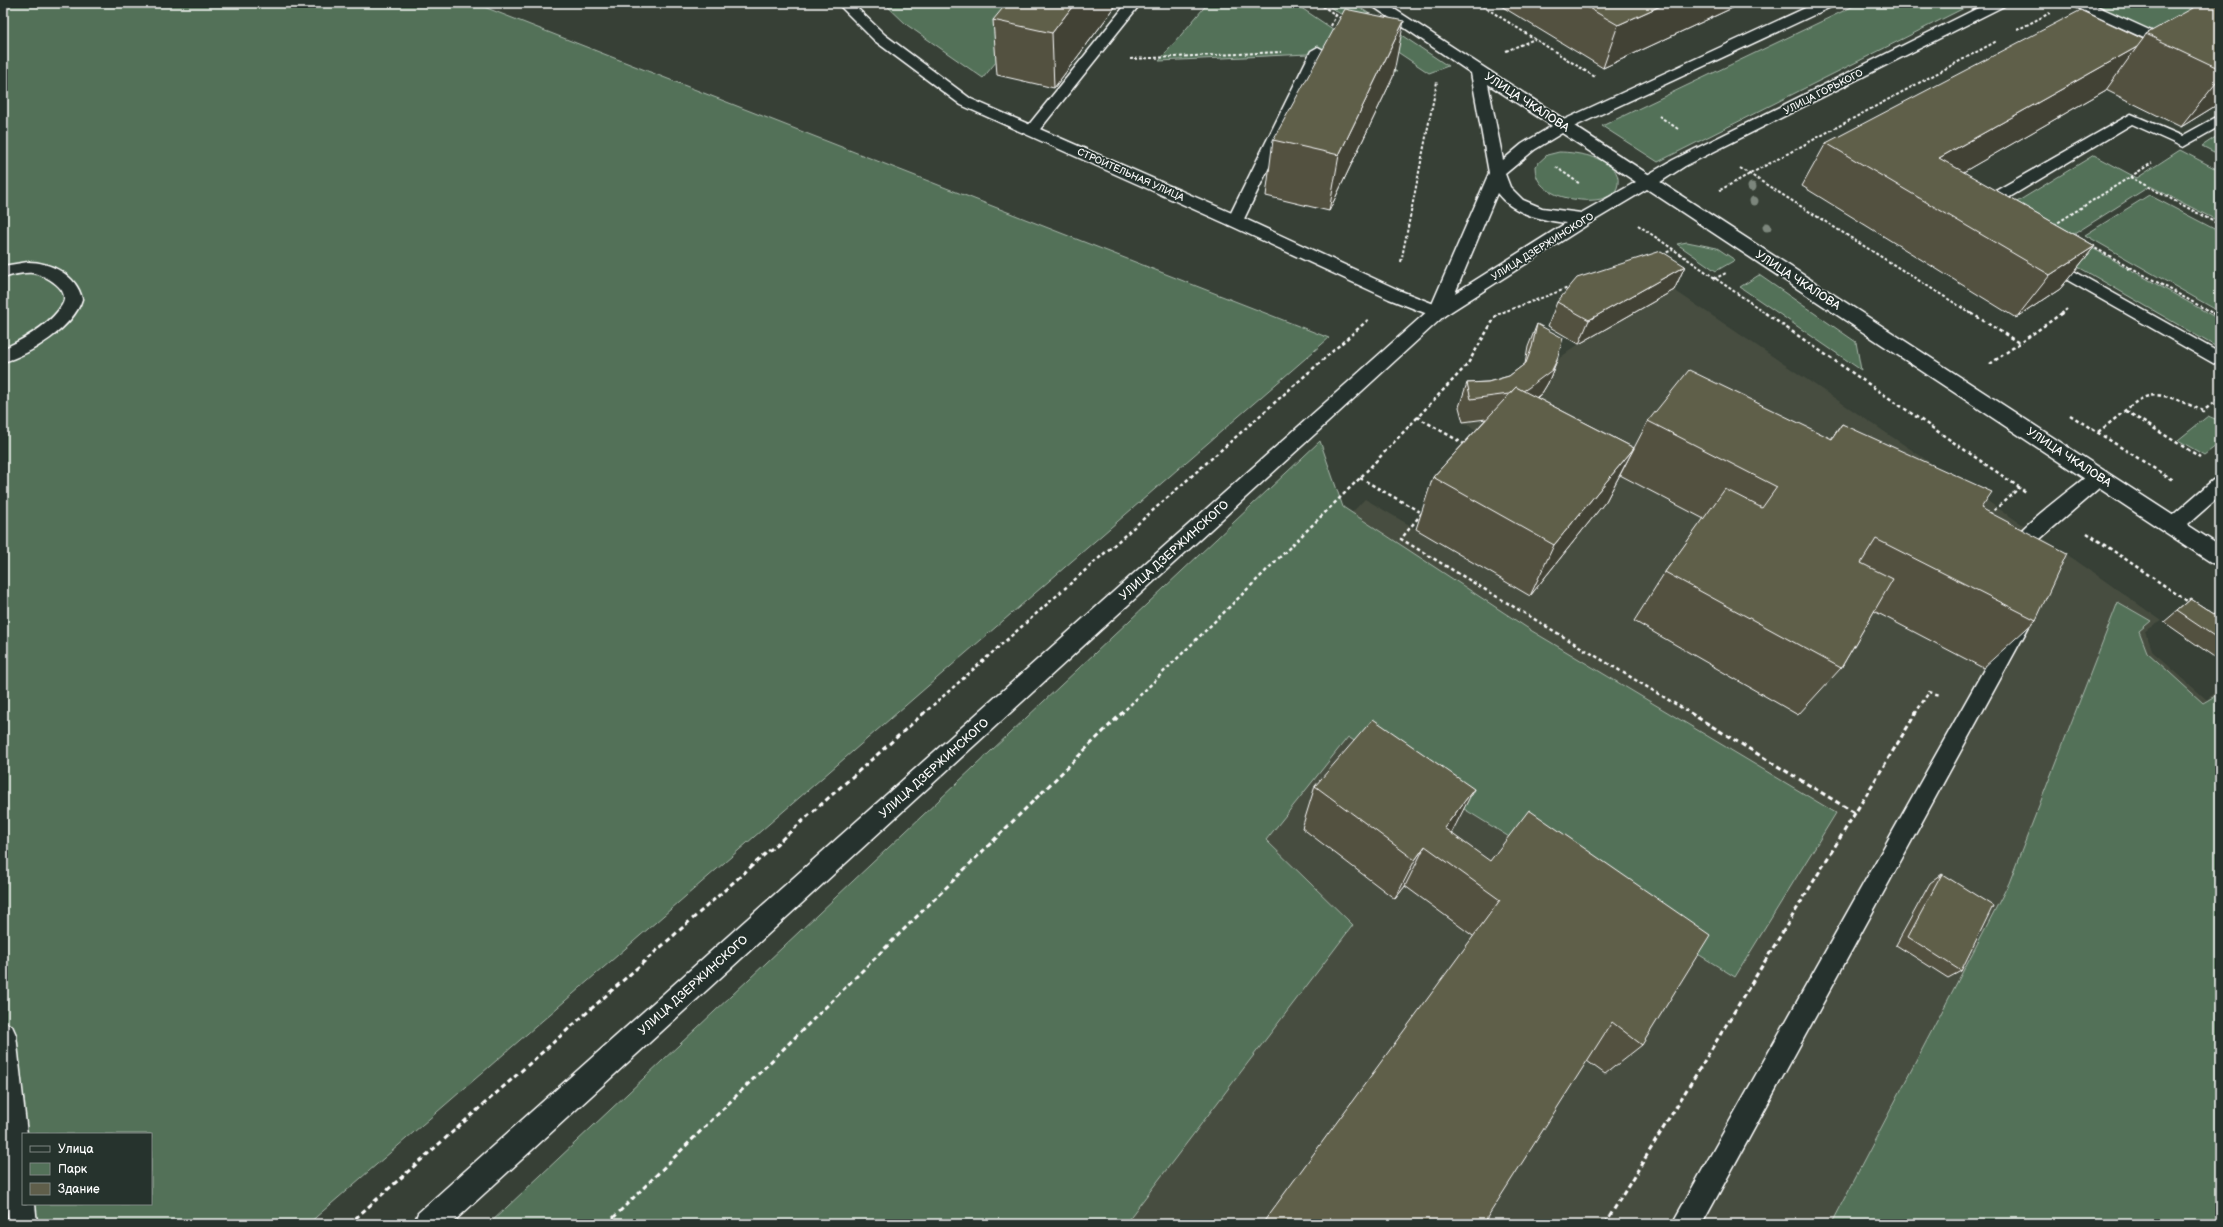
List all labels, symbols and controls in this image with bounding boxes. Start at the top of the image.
street label: УЛИЦА ГОРЬКОГО [1782,67,1865,117]
street label: УЛИЦА ЧКАЛОВА [1481,69,1573,136]
street label: СТРОИТЕЛЬНАЯ УЛИЦА [1075,146,1187,204]
street label: УЛИЦА ДЗЕРЖИНСКОГО [1489,210,1596,283]
street label: УЛИЦА ЧКАЛОВА [1752,247,1844,314]
street label: УЛИЦА ЧКАЛОВА [2023,424,2115,491]
street label: УЛИЦА ДЗЕРЖИНСКОГО [1117,497,1232,603]
street label: УЛИЦА ДЗЕРЖИНСКОГО [877,715,992,821]
street label: УЛИЦА ДЗЕРЖИНСКОГО [636,932,751,1038]
legend [22,1133,152,1205]
text: Улица [58,1142,94,1157]
text: Парк [58,1162,88,1177]
text: Здание [58,1182,100,1197]

